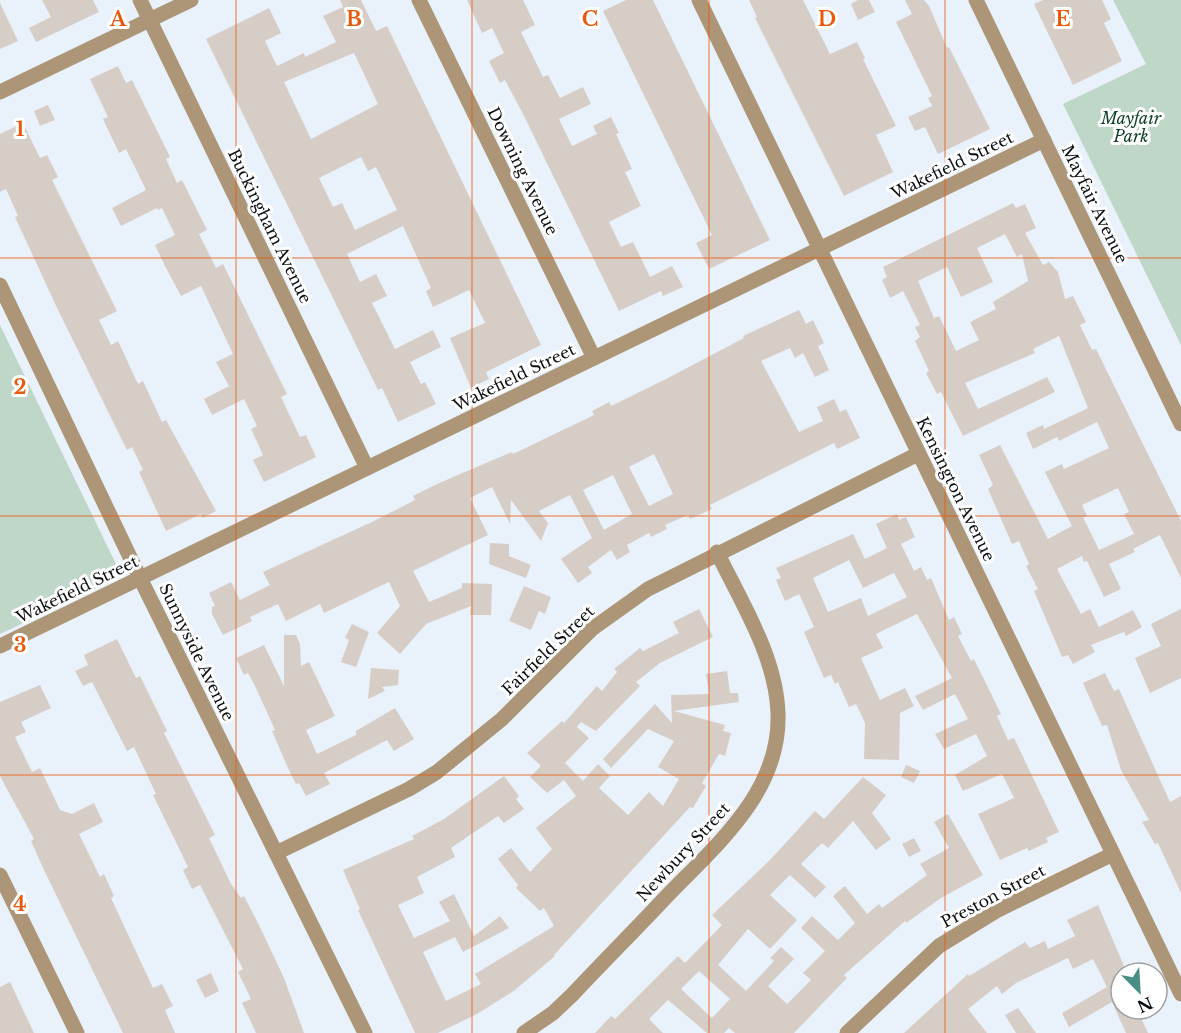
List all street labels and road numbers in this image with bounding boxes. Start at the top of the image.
street label: Downing Avenue [483,104,563,238]
street label: Wakefield Street [887,127,1016,204]
street label: Mayfair Avenue [1058,142,1132,266]
street label: Buckingham Avenue [224,146,316,306]
street label: Wakefield Street [449,339,578,416]
street label: Kensington Avenue [912,414,1000,564]
street label: Wakefield Street [12,551,141,628]
street label: Sunnyside Avenue [155,580,239,724]
street label: Fairfield Street [498,601,598,699]
street label: Newbury Street [632,798,734,906]
street label: Preston Street [937,860,1049,932]

